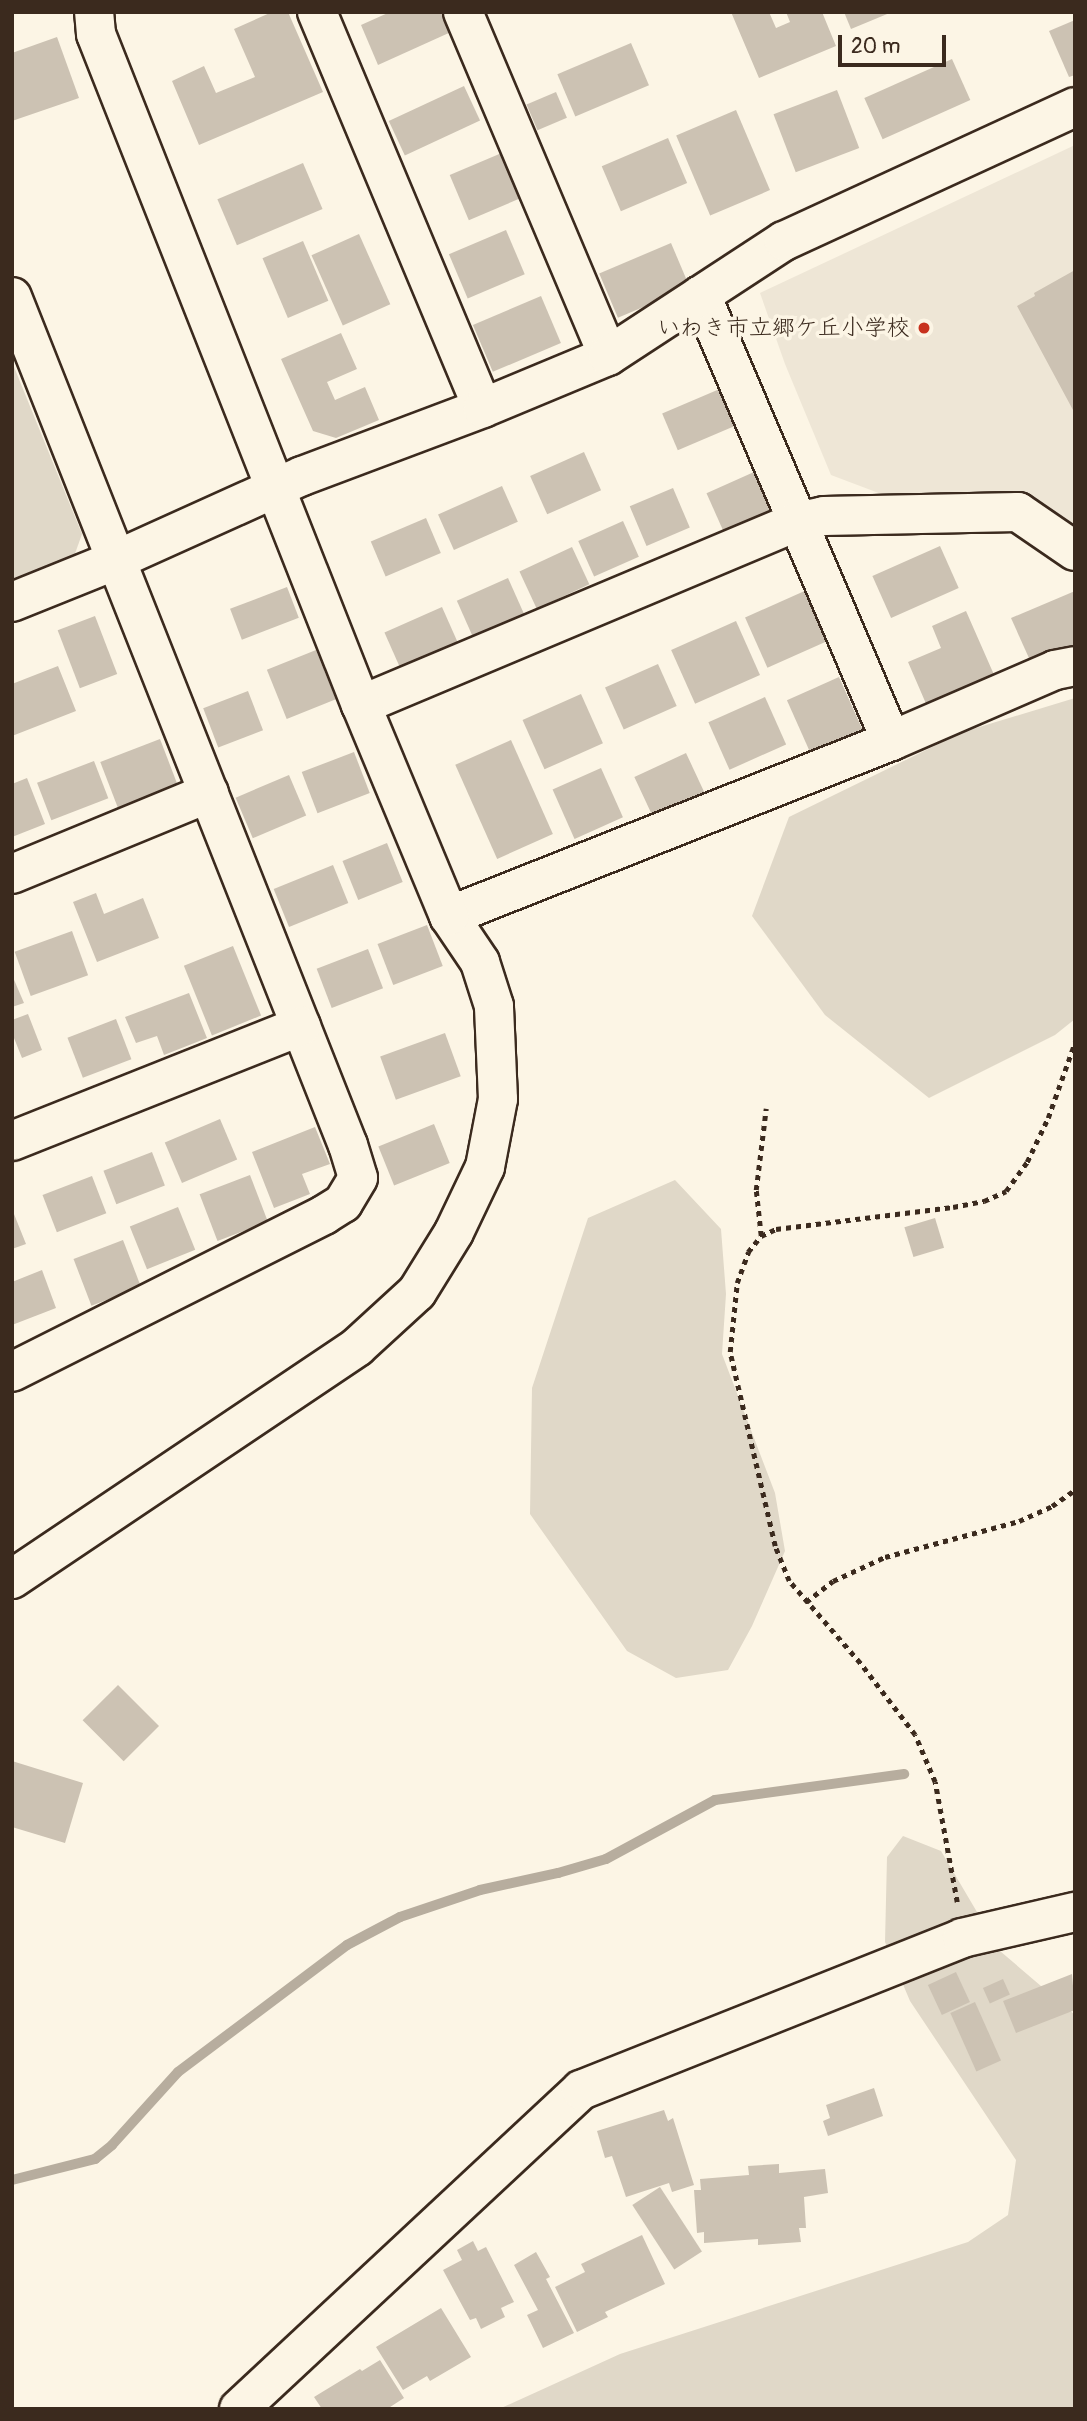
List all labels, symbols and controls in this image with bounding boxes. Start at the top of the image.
scale bar [842,21,950,65]
text: 20 m [851,33,900,60]
place label: いわき市立郷ケ丘小学校 [657,314,910,342]
marker: いわき市立郷ケ丘小学校 [916,320,932,336]

